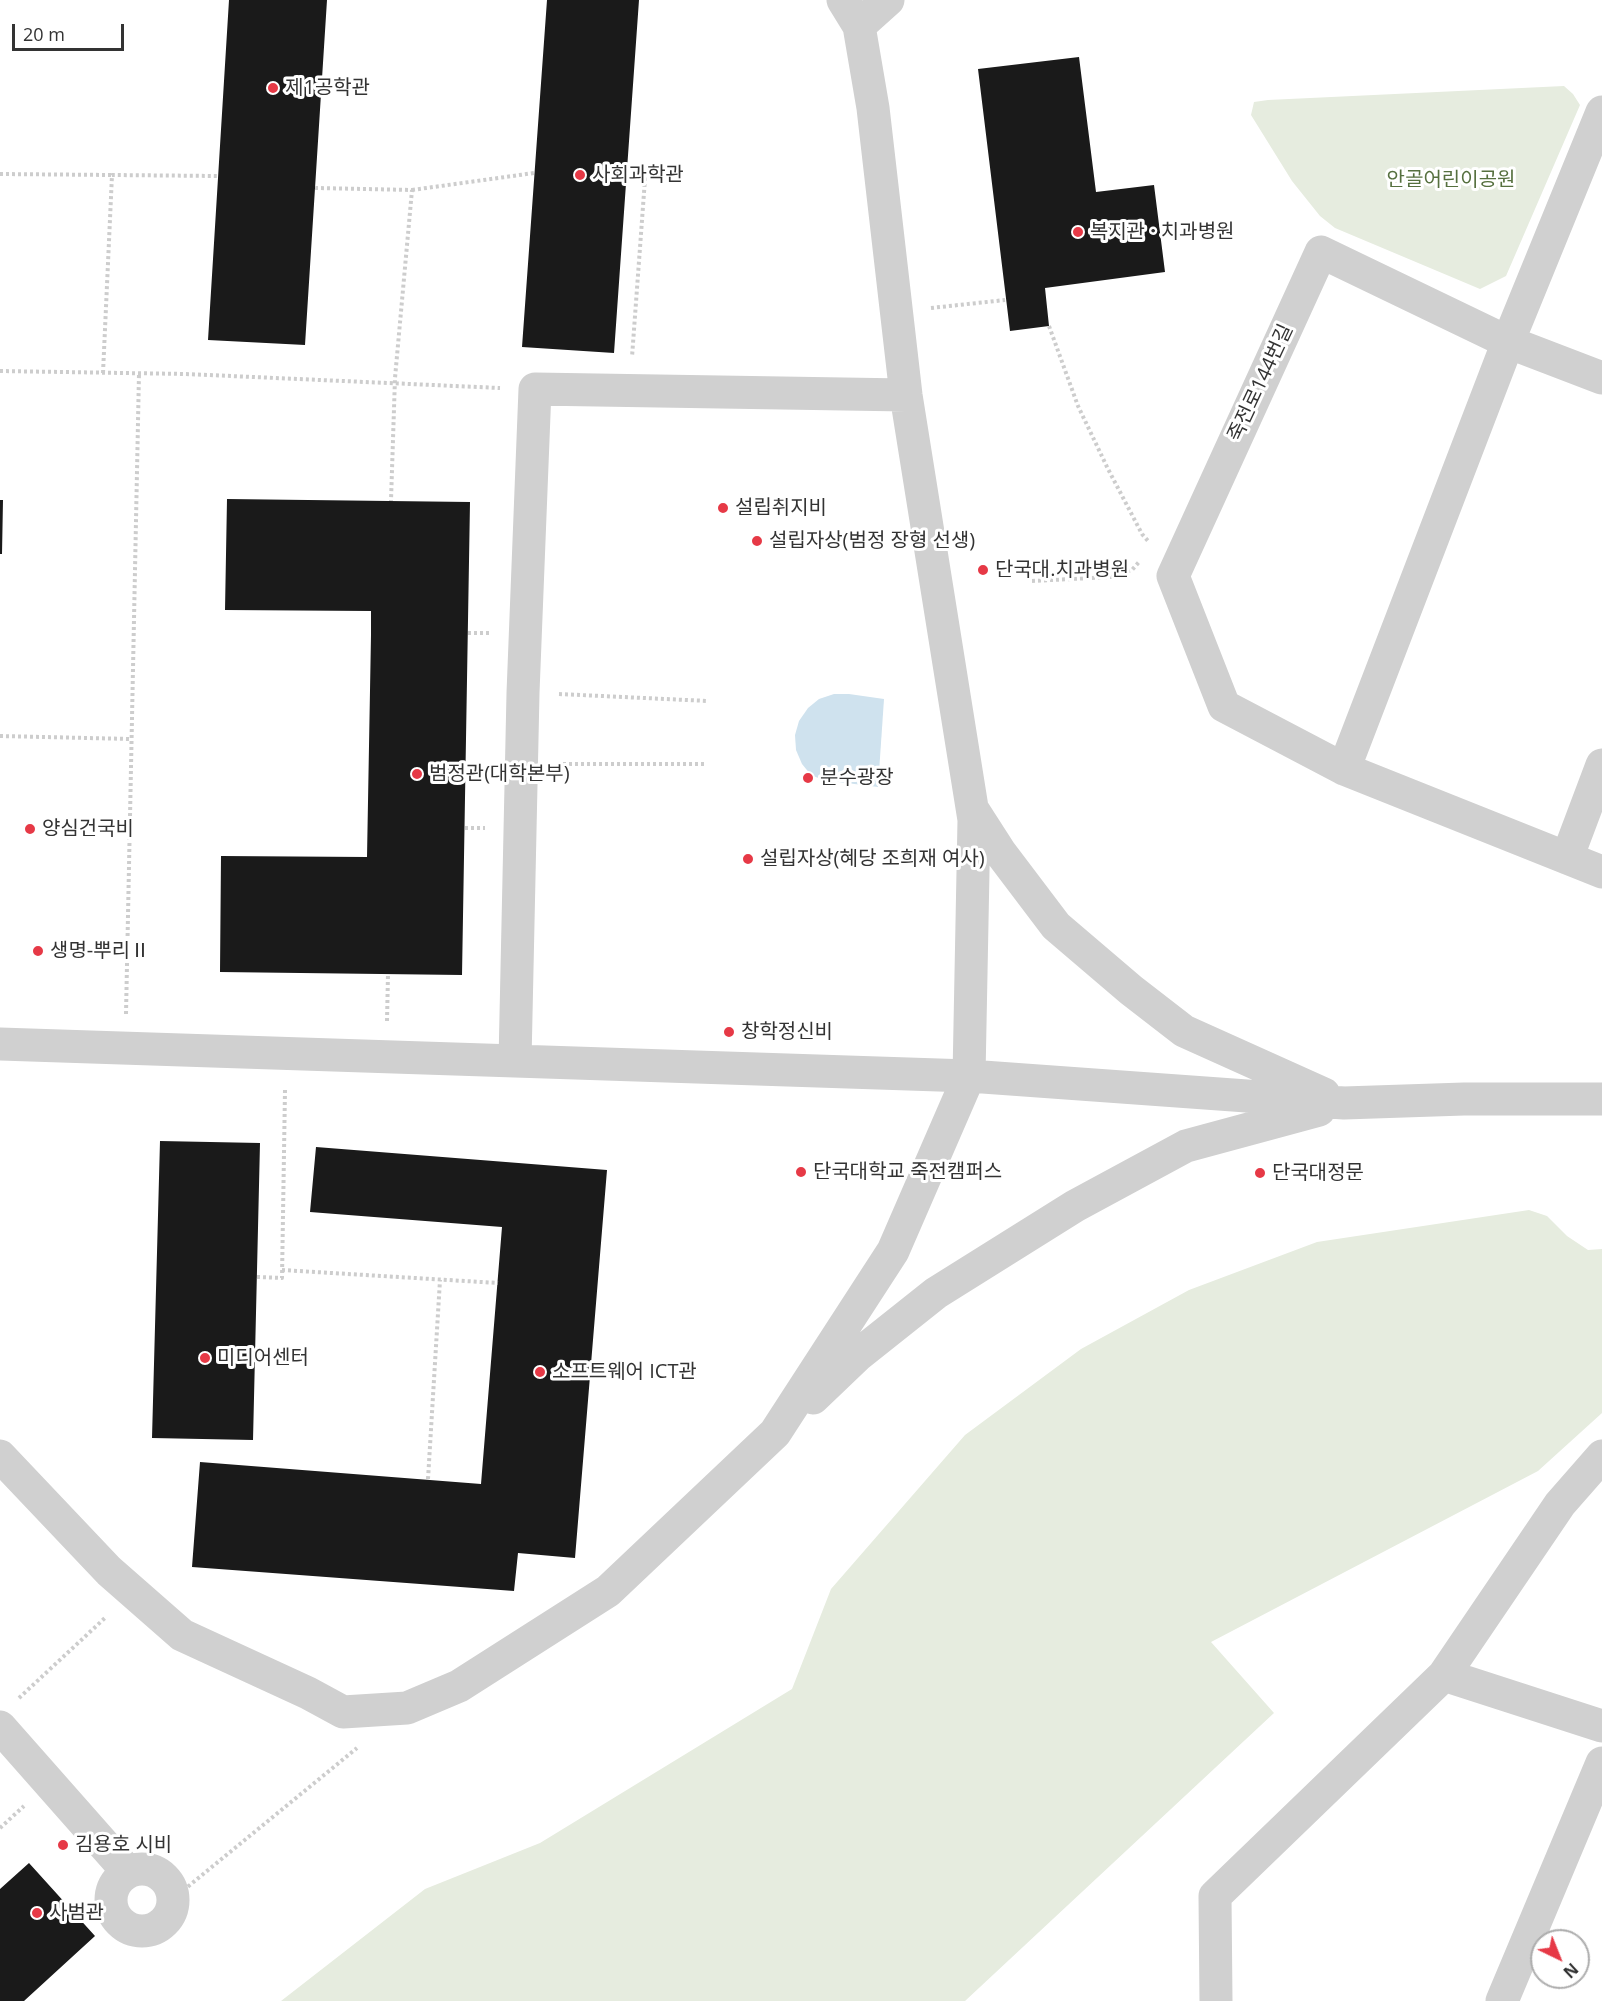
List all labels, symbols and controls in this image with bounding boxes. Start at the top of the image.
scale bar [15,12,128,50]
text: 20 m [23,22,65,46]
place label: 제1공학관 [285,76,370,100]
marker: 제1공학관 [266,81,280,95]
place label: 사회과학관 [592,163,684,187]
marker: 사회과학관 [573,168,587,182]
park label: 안골어린이공원 [1387,168,1515,192]
place label: 복지관 · 치과병원 [1090,220,1234,244]
marker: 복지관 · 치과병원 [1071,225,1085,239]
street label: 죽전로144번길 [1223,321,1299,445]
place label: 설립취지비 [735,496,827,520]
marker: 설립취지비 [716,501,730,515]
place label: 설립자상(범정 장형 선생) [769,529,975,553]
marker: 설립자상(범정 장형 선생) [750,534,764,548]
place label: 단국대.치과병원 [995,558,1129,582]
marker: 단국대.치과병원 [976,563,990,577]
place label: 범정관(대학본부) [429,762,570,786]
place label: 분수광장 [820,766,894,790]
marker: 범정관(대학본부) [410,767,424,781]
marker: 분수광장 [801,771,815,785]
place label: 양심건국비 [42,817,134,841]
marker: 양심건국비 [23,822,37,836]
place label: 설립자상(혜당 조희재 여사) [760,847,985,871]
marker: 설립자상(혜당 조희재 여사) [741,852,755,866]
place label: 생명-뿌리Ⅱ [50,939,150,963]
marker: 생명-뿌리Ⅱ [31,944,45,958]
place label: 창학정신비 [741,1020,833,1044]
marker: 창학정신비 [722,1025,736,1039]
place label: 단국대학교 죽전캠퍼스 [813,1160,1002,1184]
place label: 단국대정문 [1272,1161,1364,1185]
marker: 단국대학교 죽전캠퍼스 [794,1165,808,1179]
marker: 단국대정문 [1253,1166,1267,1180]
place label: 미디어센터 [217,1346,309,1370]
marker: 미디어센터 [198,1351,212,1365]
place label: 소프트웨어 ICT관 [552,1360,697,1384]
marker: 소프트웨어 ICT관 [533,1365,547,1379]
place label: 김용호 시비 [75,1833,172,1857]
marker: 김용호 시비 [56,1838,70,1852]
place label: 사범관 [49,1901,104,1925]
marker: 사범관 [30,1906,44,1920]
north arrow [1530,1929,1590,1989]
text: N [1559,1958,1583,1983]

